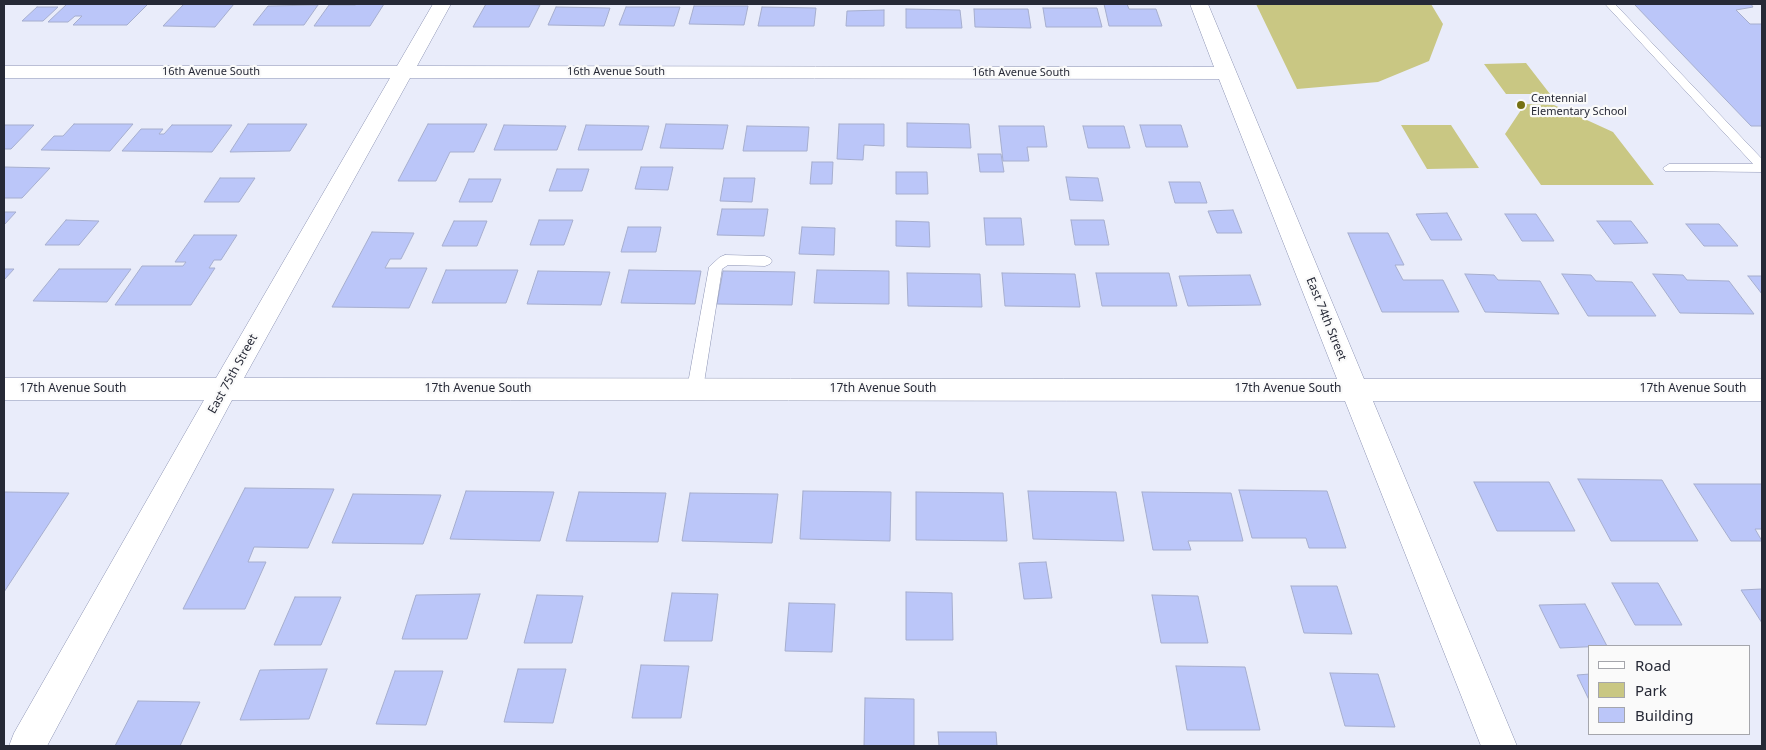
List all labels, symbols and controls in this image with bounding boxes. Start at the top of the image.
street label: 16th Avenue South [162,65,260,79]
street label: 16th Avenue South [567,65,665,79]
street label: 16th Avenue South [972,66,1070,80]
place label: Centennial Elementary School [1531,92,1627,118]
marker: Centennial Elementary School [1515,99,1527,111]
street label: East 74th Street [1303,275,1349,363]
street label: East 75th Street [205,332,261,416]
street label: 17th Avenue South [20,382,126,396]
street label: 17th Avenue South [425,382,531,396]
street label: 17th Avenue South [830,382,936,396]
street label: 17th Avenue South [1235,382,1341,396]
street label: 17th Avenue South [1640,382,1746,396]
legend [1588,645,1751,735]
text: Road [1635,655,1671,675]
text: Park [1635,680,1667,700]
text: Building [1635,705,1693,725]

